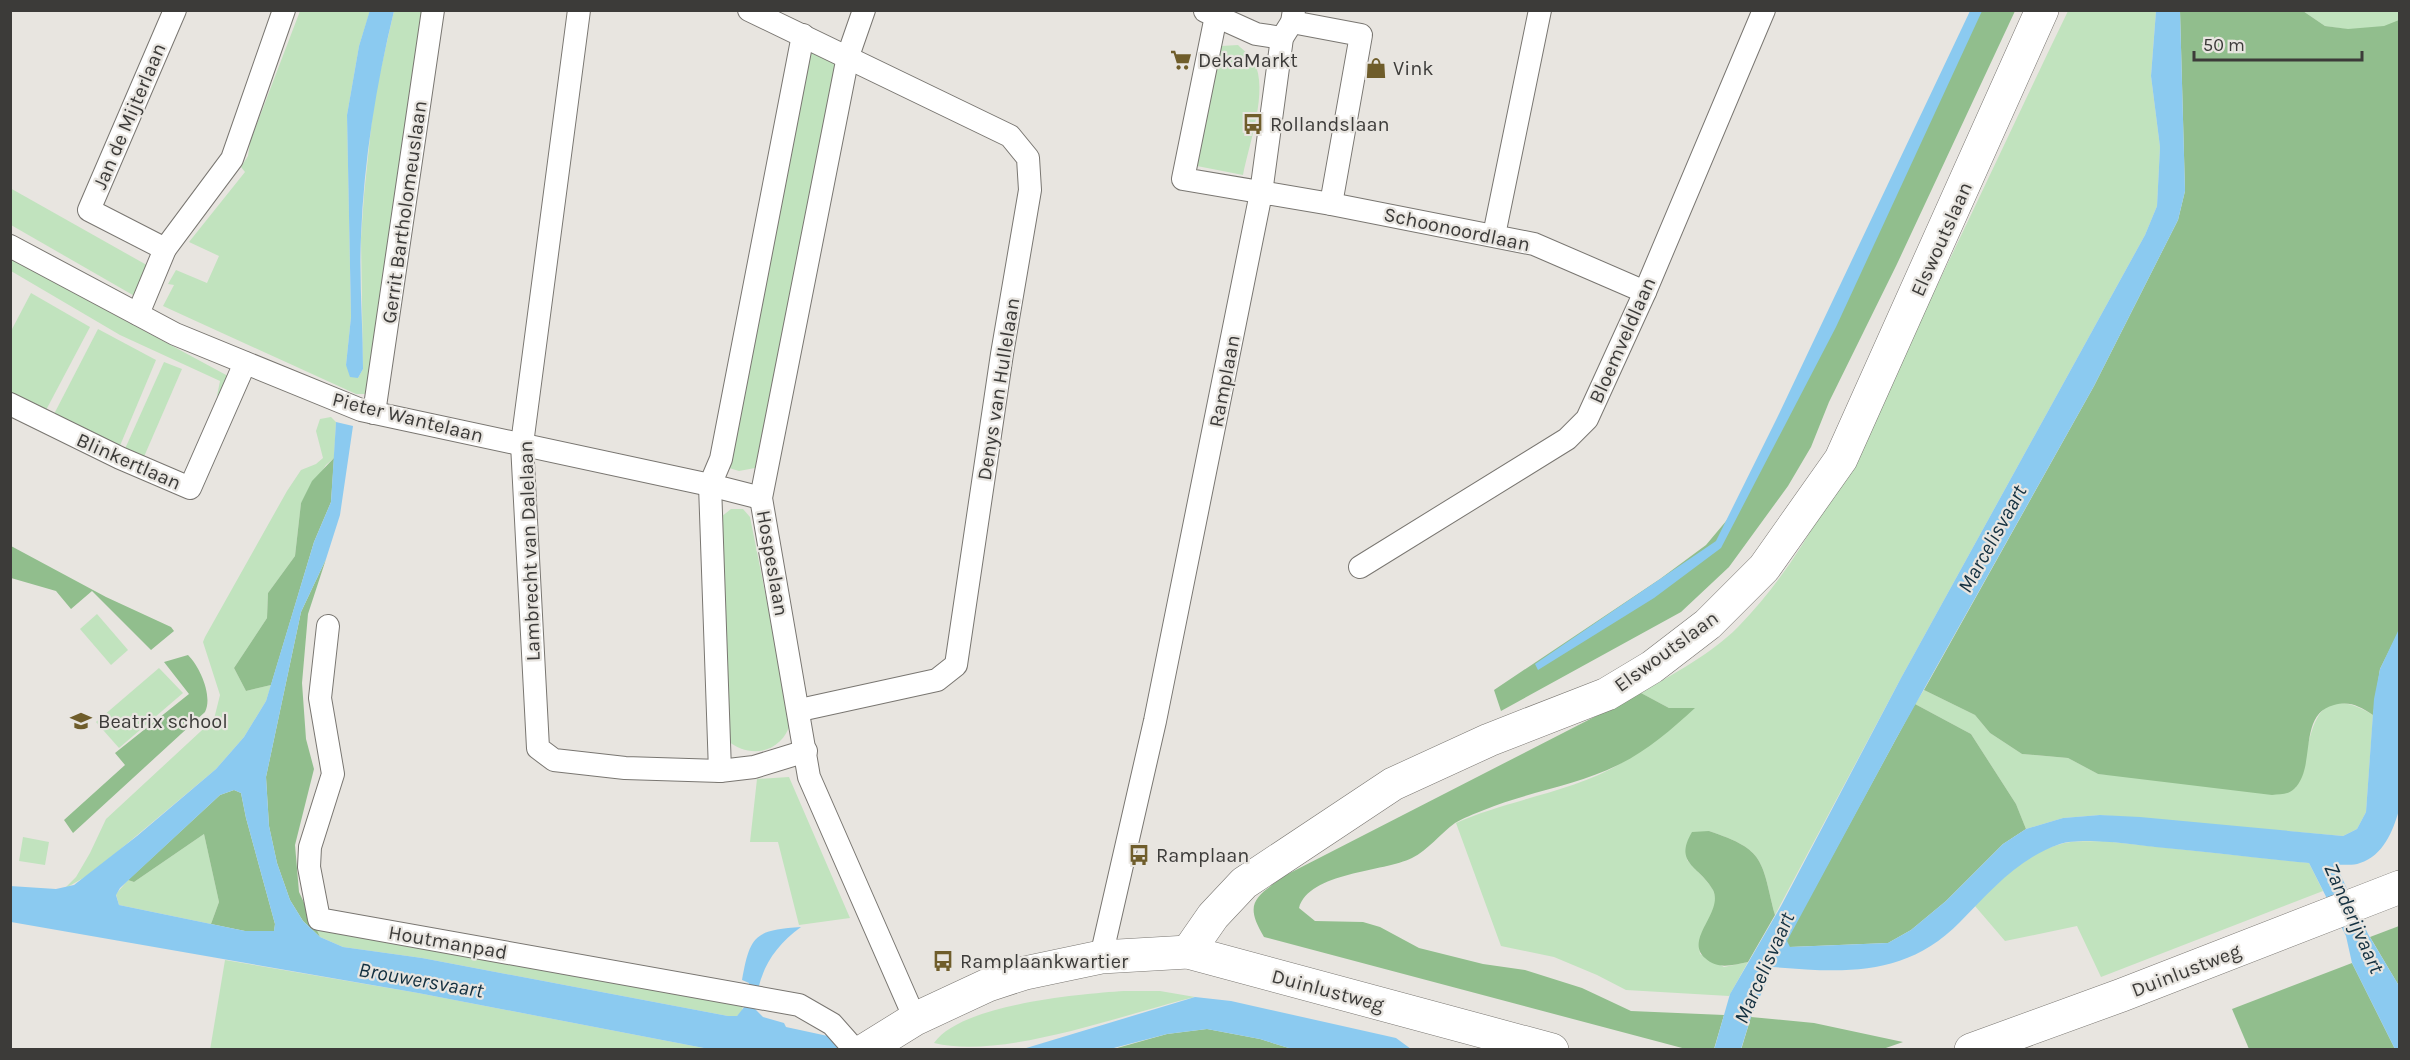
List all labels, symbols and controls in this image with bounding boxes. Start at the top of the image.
scale bar [2194,24,2362,62]
text: 50 m [2203,34,2245,56]
street label: Jan de Mijterlaan [88,40,171,193]
supermarket icon: DekaMarkt [1169,48,1193,72]
place label: DekaMarkt [1198,49,1298,72]
shop icon: Vink [1364,56,1388,80]
place label: Vink [1393,57,1434,80]
street label: Gerrit Bartholomeuslaan [377,99,432,325]
bus stop icon: Rollandslaan [1241,112,1265,136]
place label: Rollandslaan [1270,113,1390,136]
street label: Elswoutslaan [1906,179,1977,300]
street label: Schoonoordlaan [1382,203,1532,256]
street label: Bloemveldlaan [1584,274,1660,407]
street label: Denys van Hullelaan [973,296,1024,482]
street label: Ramplaan [1204,333,1245,429]
street label: Pieter Wantelaan [330,388,486,447]
street label: Blinkertlaan [73,428,185,495]
street label: Lambrecht van Dalelaan [514,440,545,662]
water label: Marcelisvaart [1953,480,2032,597]
street label: Hospeslaan [752,508,793,618]
street label: Elswoutslaan [1610,606,1723,697]
school or university icon: Beatrix school [69,709,93,733]
place label: Beatrix school [98,710,228,733]
bus stop icon: Ramplaan [1127,843,1151,867]
place label: Ramplaan [1156,844,1249,867]
water label: Zanderijvaart [2319,859,2389,978]
water label: Marcelisvaart [1729,908,1800,1027]
street label: Houtmanpad [387,921,509,964]
street label: Duinlustweg [2128,939,2244,1002]
bus stop icon: Ramplaankwartier [931,949,955,973]
place label: Ramplaankwartier [960,950,1129,973]
water label: Brouwersvaart [357,957,486,1003]
street label: Duinlustweg [1269,964,1386,1016]

